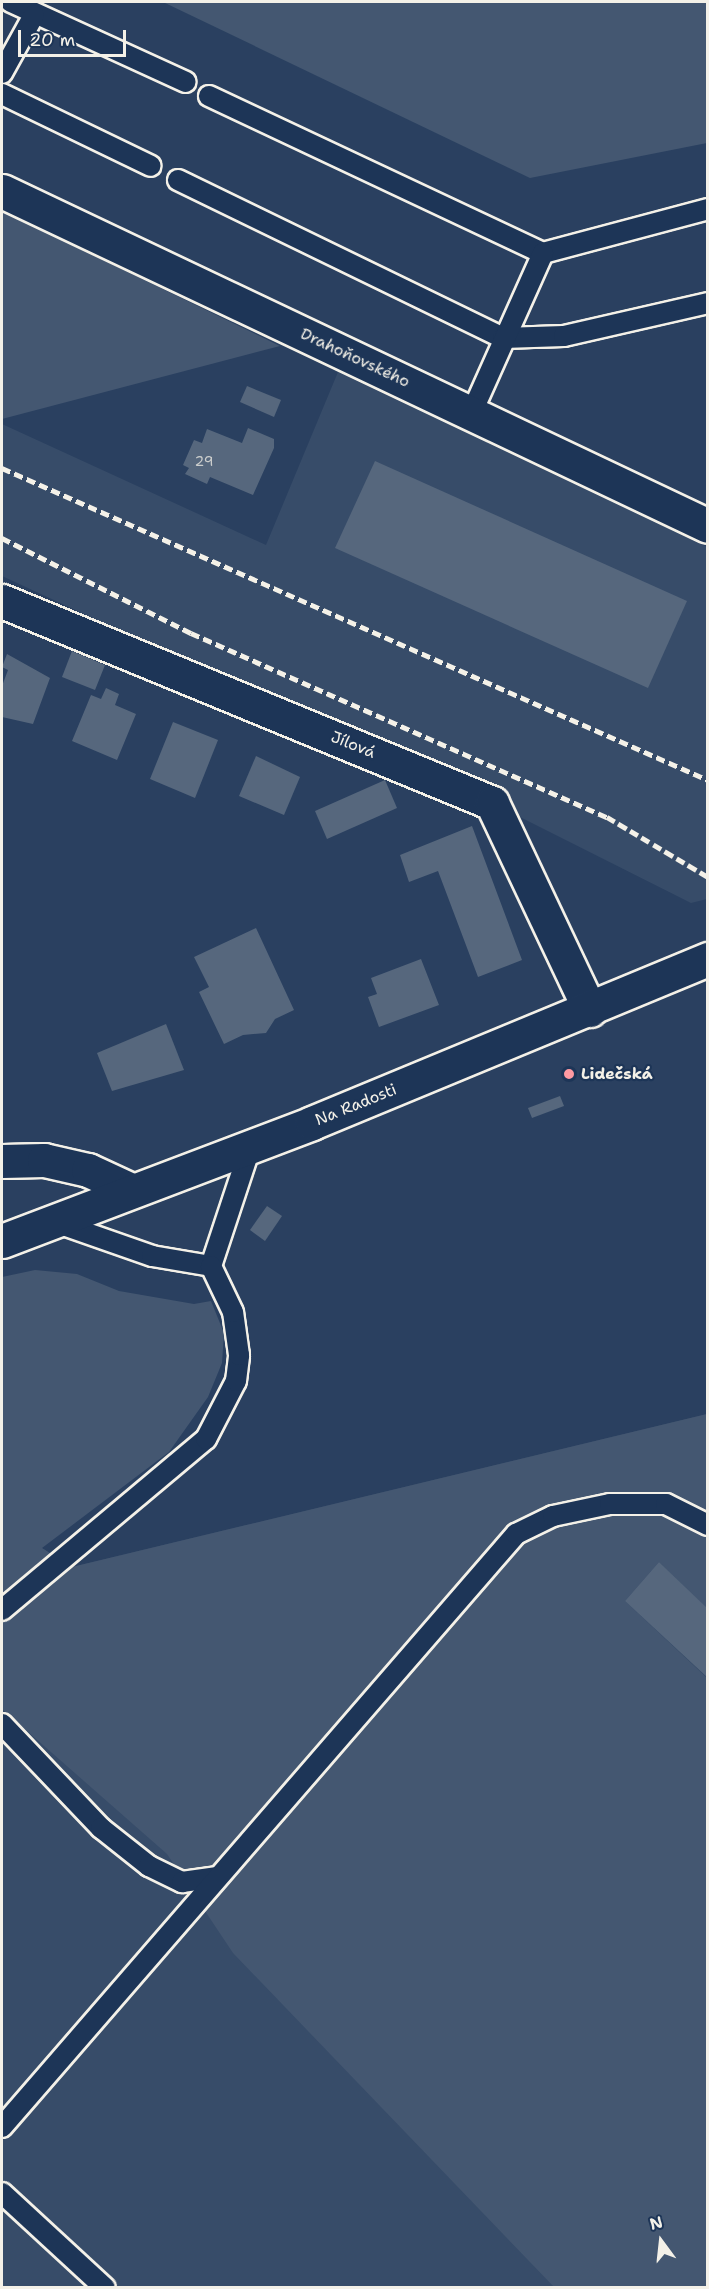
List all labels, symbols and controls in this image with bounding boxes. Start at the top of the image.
scale bar [21,18,129,56]
text: 20 m [29,28,75,52]
street label: Drahoňovského [297,324,413,392]
house number: 29 [195,453,213,469]
street label: Jílová [328,727,378,763]
place label: Lidečská [581,1064,653,1084]
marker: Lidečská [562,1067,576,1081]
street label: Na Radosti [312,1080,400,1130]
north arrow [631,2211,691,2271]
text: N [647,2211,665,2235]

